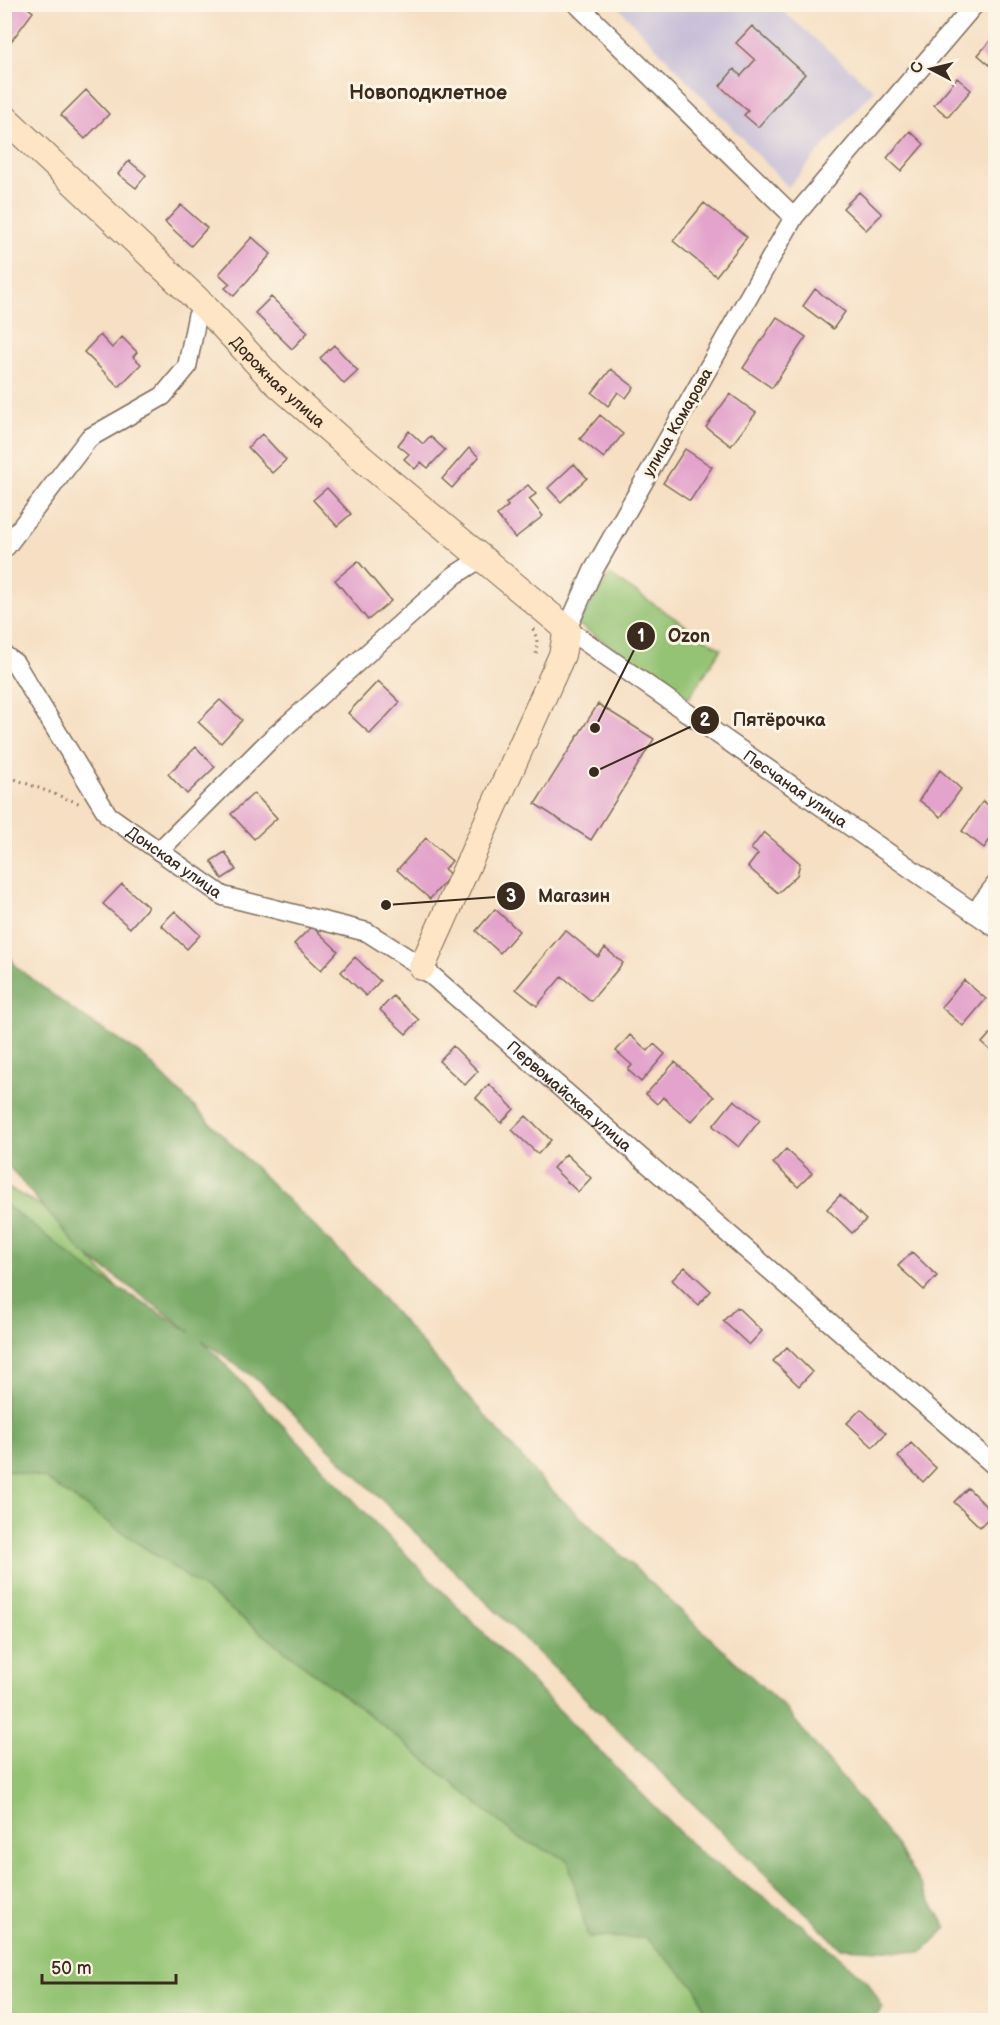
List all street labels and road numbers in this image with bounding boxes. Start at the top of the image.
street label: Дорожная улица [226,333,329,433]
street label: улица Комарова [639,365,717,481]
street label: Песчаная улица [739,747,851,833]
street label: Донская улица [122,823,225,903]
street label: Первомайская улица [503,1037,635,1157]

